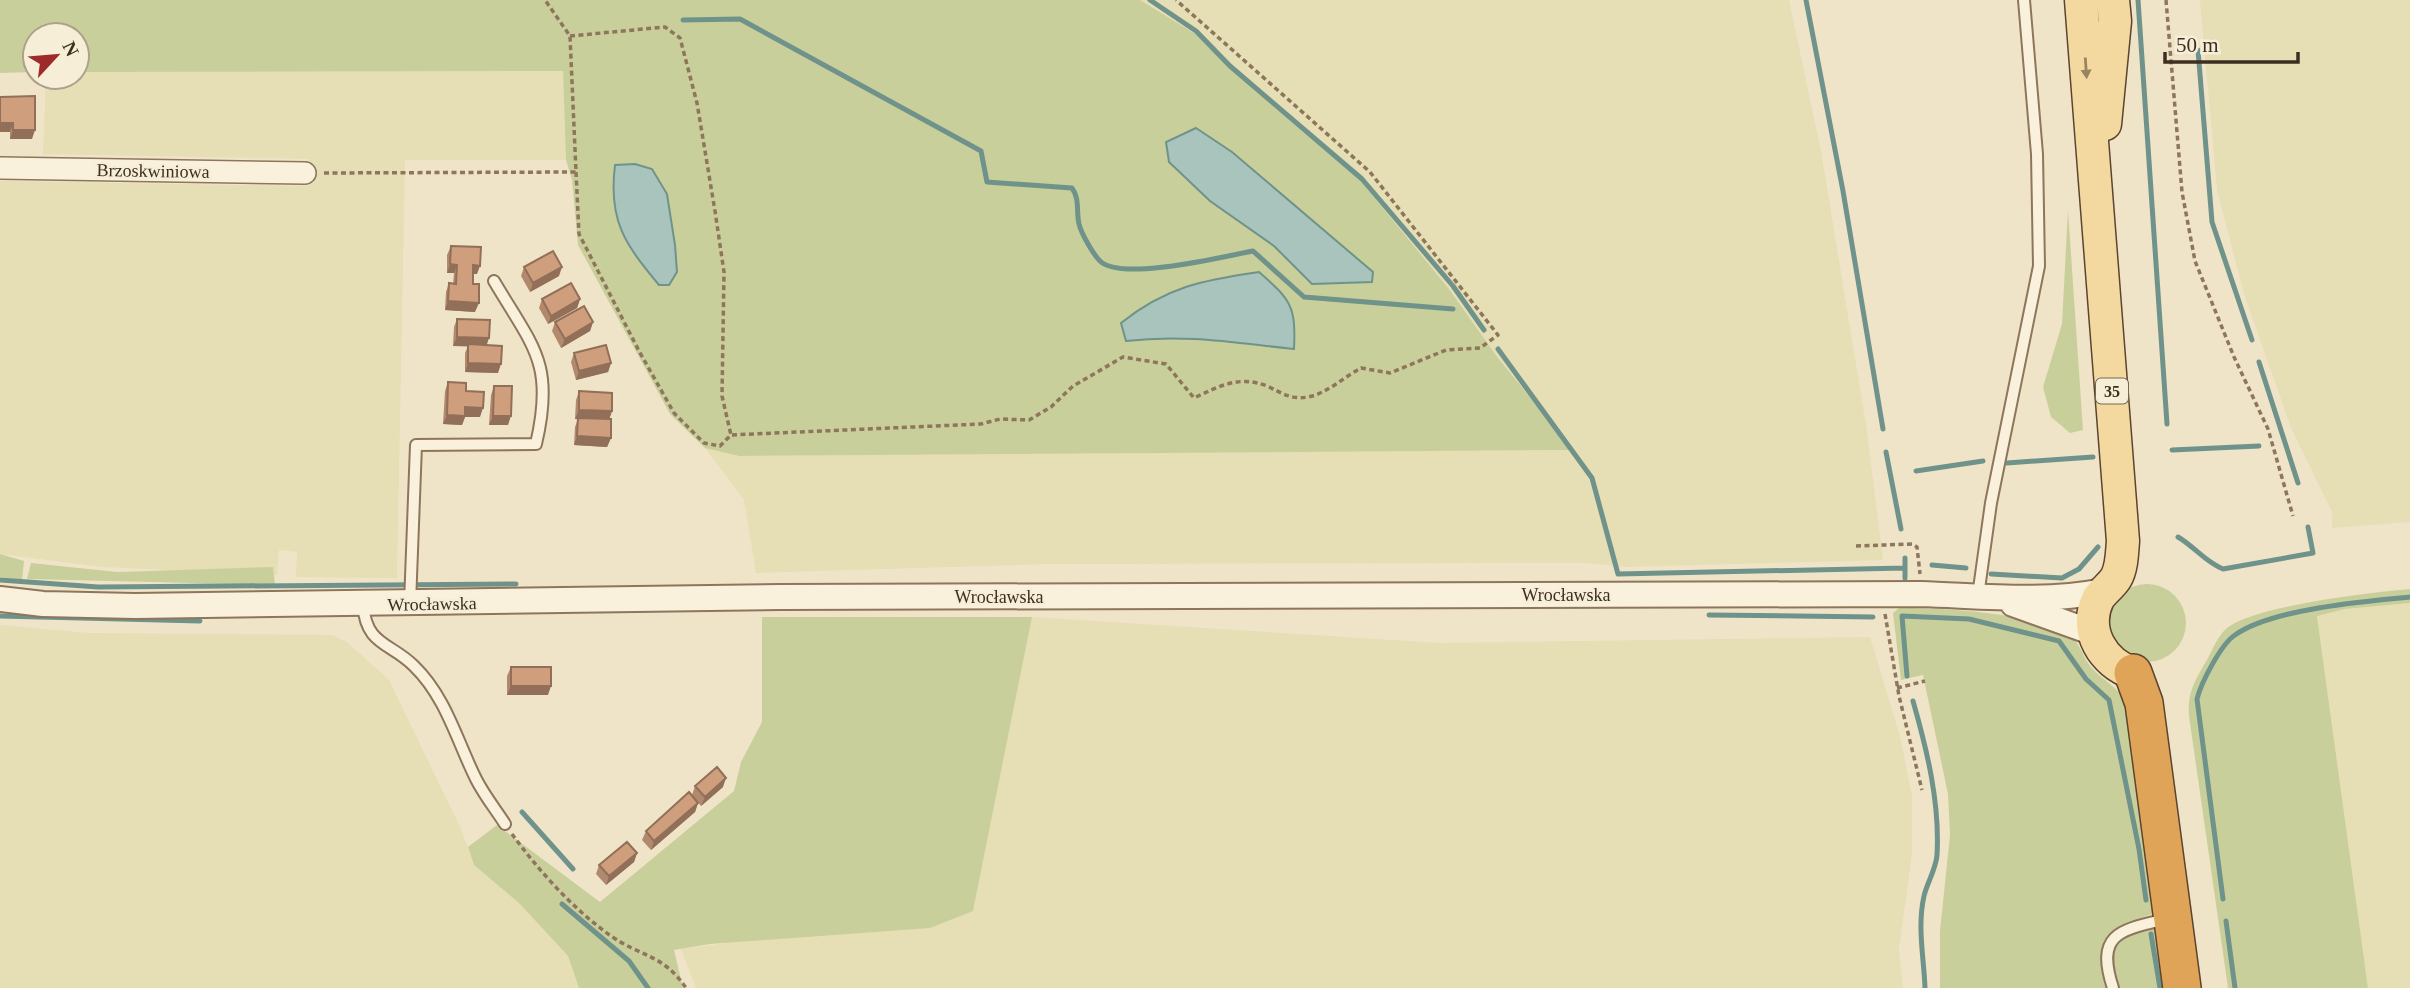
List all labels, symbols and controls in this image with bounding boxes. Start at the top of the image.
north arrow [21,21,91,91]
scale bar [2165,21,2298,65]
text: 50 m [2176,33,2219,57]
text: N [58,38,83,60]
one-way arrow [2081,57,2092,79]
street label: Brzoskwiniowa [96,160,210,182]
road number: 35 [2096,378,2128,404]
street label: Wrocławska [1521,585,1611,605]
street label: Wrocławska [954,587,1044,607]
street label: Wrocławska [387,593,477,615]

